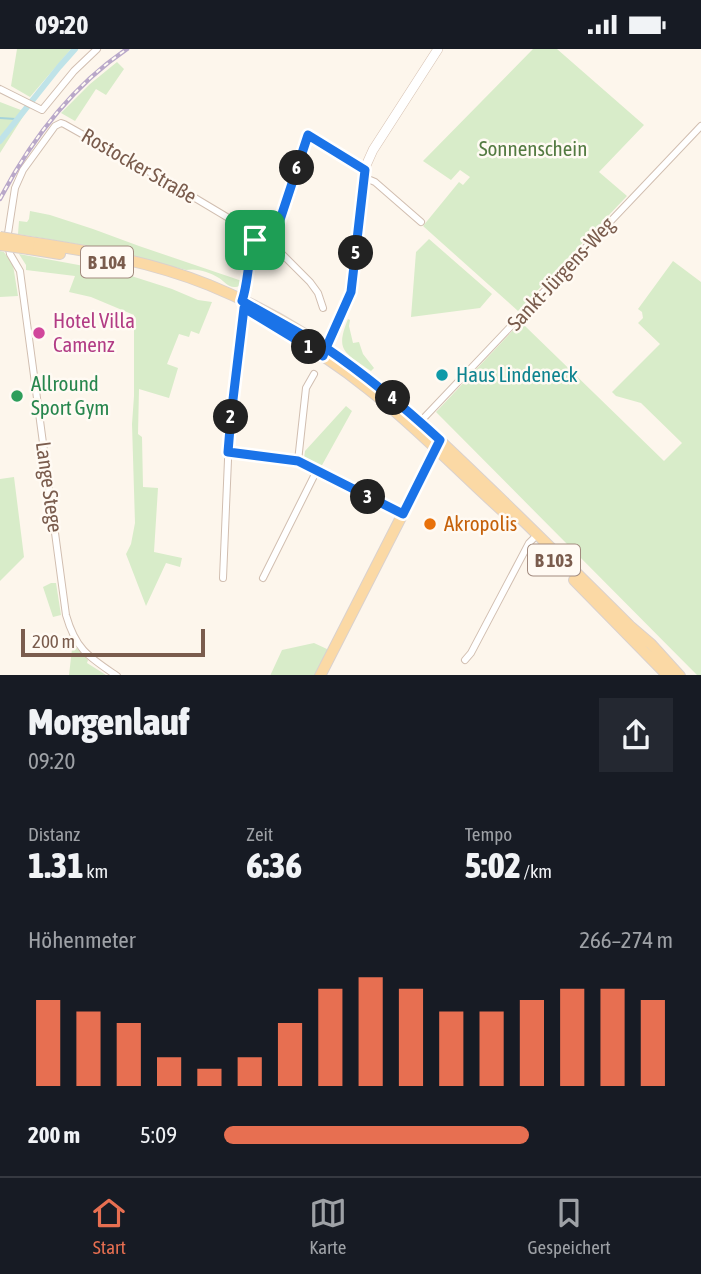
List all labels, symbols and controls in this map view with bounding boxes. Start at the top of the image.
text: 09:20 [35,10,89,40]
street label: Rostocker Straße [78,123,201,208]
park label: Sonnenschein [479,136,587,160]
pin: 6 [280,151,314,185]
text: 6 [292,156,301,178]
pin [225,210,285,270]
street label: Sankt-Jürgens-Weg [502,212,619,335]
icon: arrive [236,221,274,259]
pin: 5 [338,235,374,271]
text: 5 [351,241,360,263]
road number: B 104 [81,246,133,277]
place label: Hotel Villa Camenz [53,308,135,356]
marker: Hotel Villa Camenz [31,325,47,341]
pin: 1 [292,329,326,365]
text: 1 [304,335,313,357]
place label: Haus Lindeneck [456,362,578,386]
marker: Haus Lindeneck [434,367,450,383]
place label: Allround Sport Gym [31,371,109,419]
pin: 4 [376,381,410,415]
text: 4 [388,386,397,408]
marker: Allround Sport Gym [9,388,25,404]
pin: 2 [214,399,248,435]
text: 2 [226,405,235,427]
street label: Lange Stege [32,440,68,534]
pin: 3 [350,479,386,515]
text: 3 [363,485,372,507]
place label: Akropolis [444,511,517,535]
marker: Akropolis [422,516,438,532]
road number: B 103 [528,545,580,575]
scale bar [21,627,205,658]
text: 200 m [32,630,75,652]
button: share [599,698,673,772]
text: Morgenlauf [28,700,189,743]
text: 09:20 [28,748,75,774]
text: Distanz [28,823,80,845]
text: Zeit [246,823,273,845]
text: Tempo [465,823,512,845]
text: 1.31 [28,845,84,885]
text: 6:36 [246,845,302,885]
text: 5:02 [465,845,521,885]
text: km [84,860,108,882]
text: /km [521,860,552,882]
text: Höhenmeter [28,927,136,953]
text: 266–274 m [579,927,673,953]
text: 200 m [28,1122,80,1148]
text: 5:09 [140,1122,177,1148]
tab: Start [90,1194,128,1258]
tab: Karte [309,1194,347,1258]
tab: Gespeichert [528,1194,611,1258]

